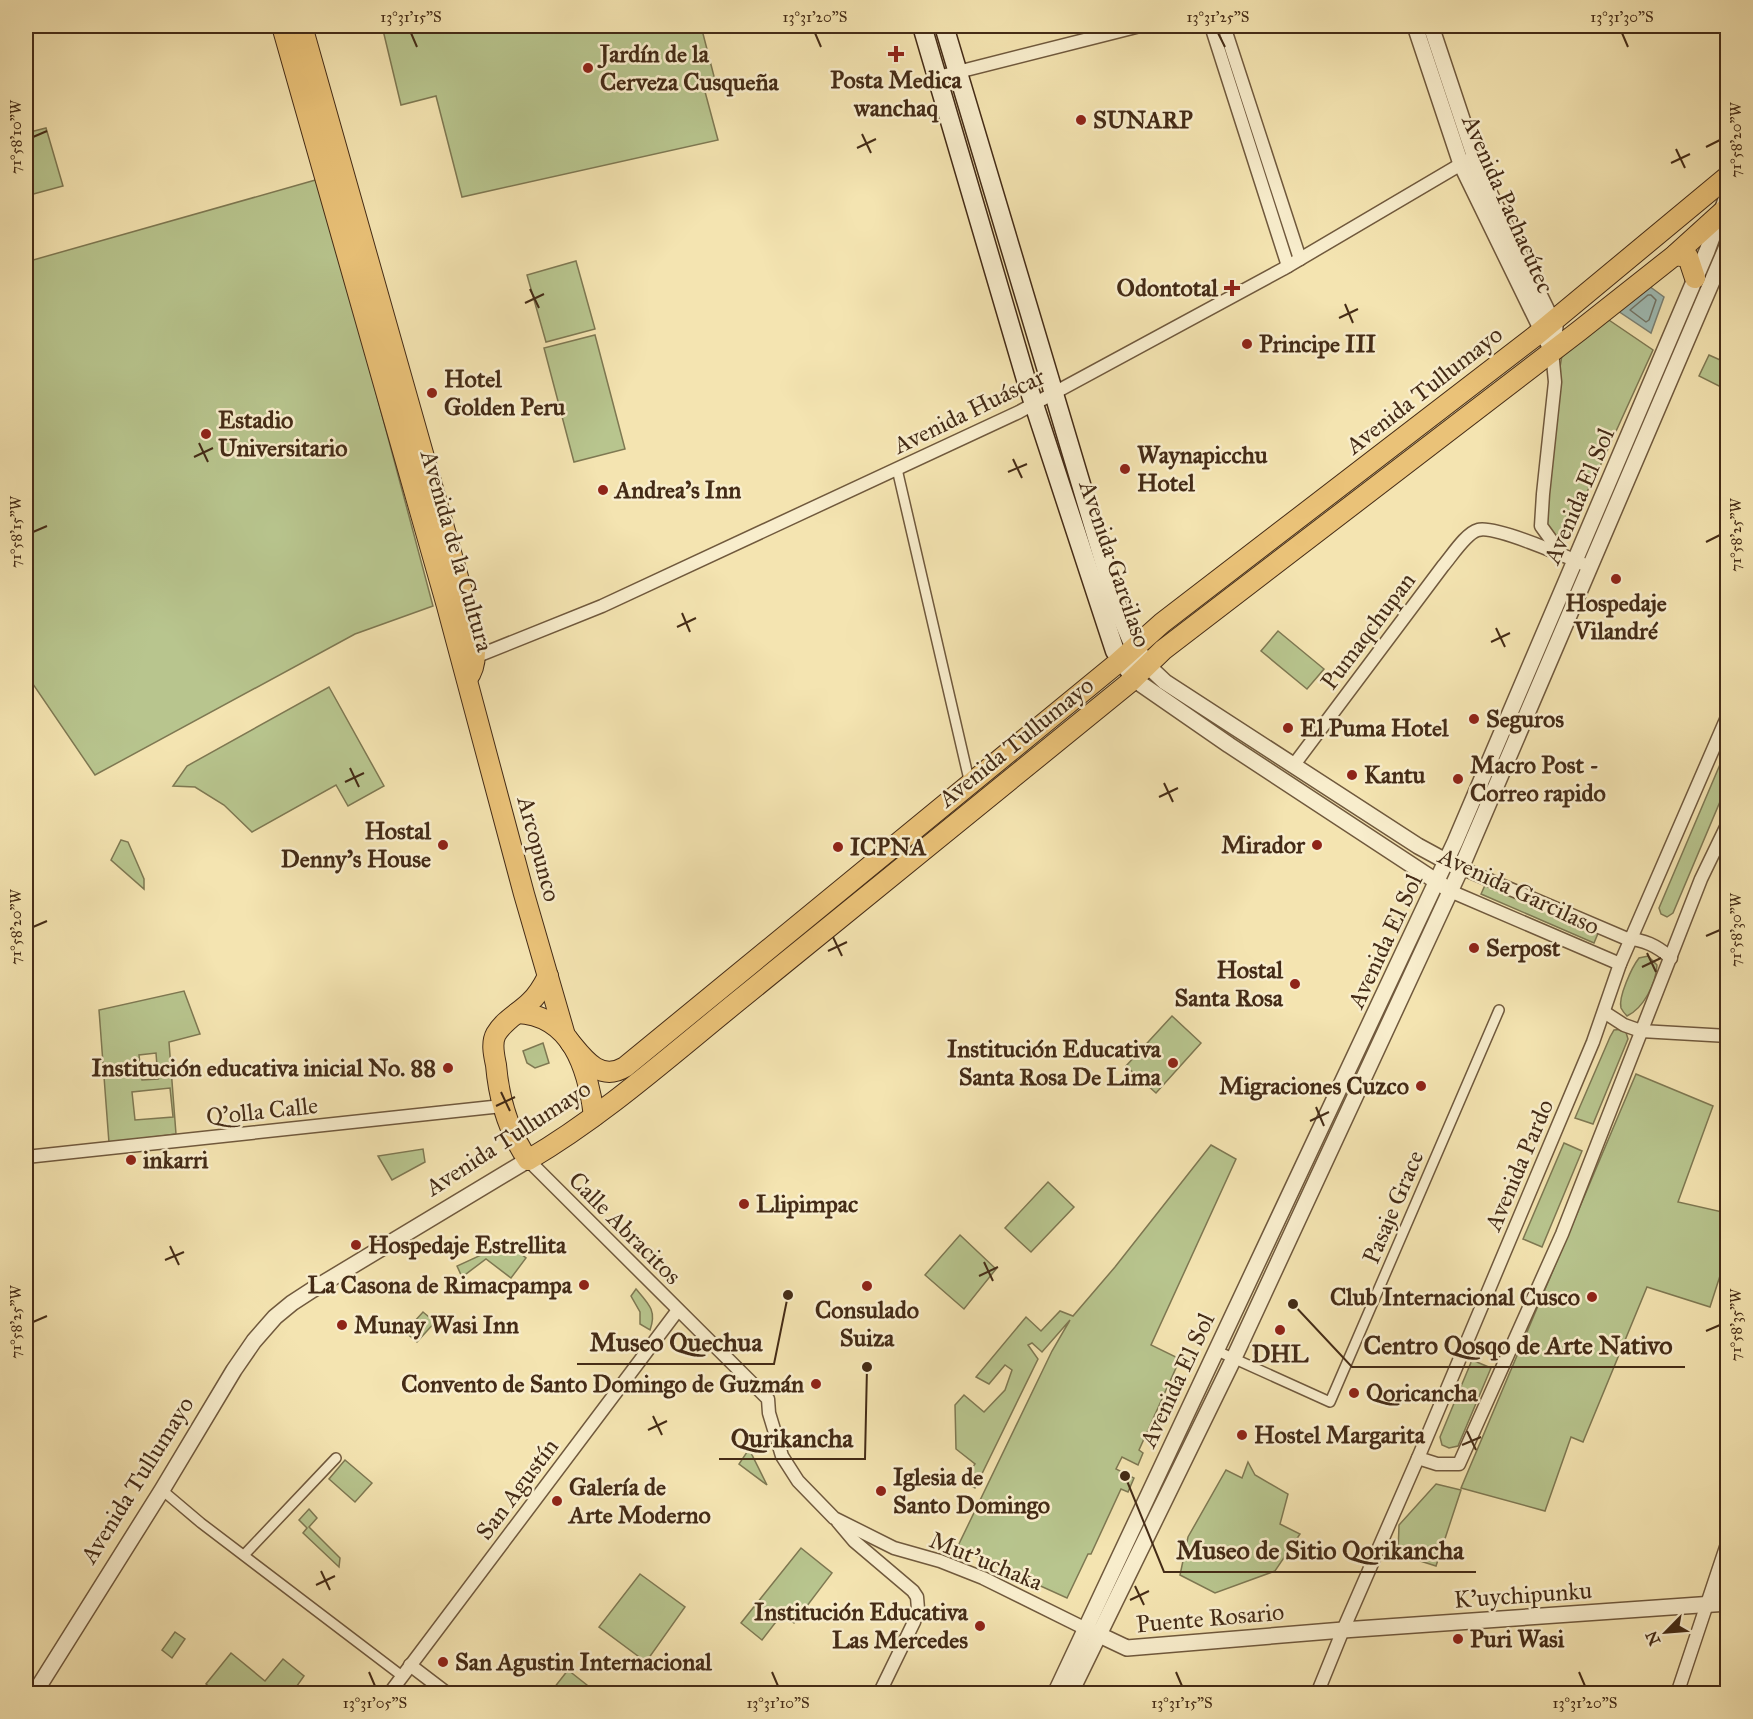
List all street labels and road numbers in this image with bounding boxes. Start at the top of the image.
street label: Avenida Pachacútec [1455,109,1561,298]
street label: Avenida Tullumayo [1339,319,1509,461]
street label: Avenida Huáscar [888,361,1050,461]
street label: Avenida El Sol [1537,423,1621,569]
street label: Avenida de la Cultura [414,446,500,656]
street label: Avenida Garcilaso [1072,476,1158,651]
street label: Pumaqchupan [1314,566,1422,696]
street label: Avenida Tullumayo [932,670,1100,814]
street label: Arcopunco [510,792,567,905]
street label: Avenida Garcilaso [1433,840,1604,941]
street label: Avenida El Sol [1340,869,1429,1014]
street label: Avenida Tullumayo [419,1073,596,1203]
street label: Q'olla Calle [205,1090,319,1132]
street label: Avenida Pardo [1477,1095,1560,1236]
street label: Pasaje Grace [1356,1146,1430,1268]
street label: Calle Abracitos [562,1165,688,1291]
street label: Avenida El Sol [1132,1308,1221,1453]
street label: Avenida Tullumayo [73,1391,200,1570]
street label: San Agustín [469,1432,565,1546]
street label: Mut'uchaka [925,1525,1048,1598]
street label: K'uychipunku [1453,1575,1593,1615]
street label: Puente Rosario [1135,1597,1285,1639]

